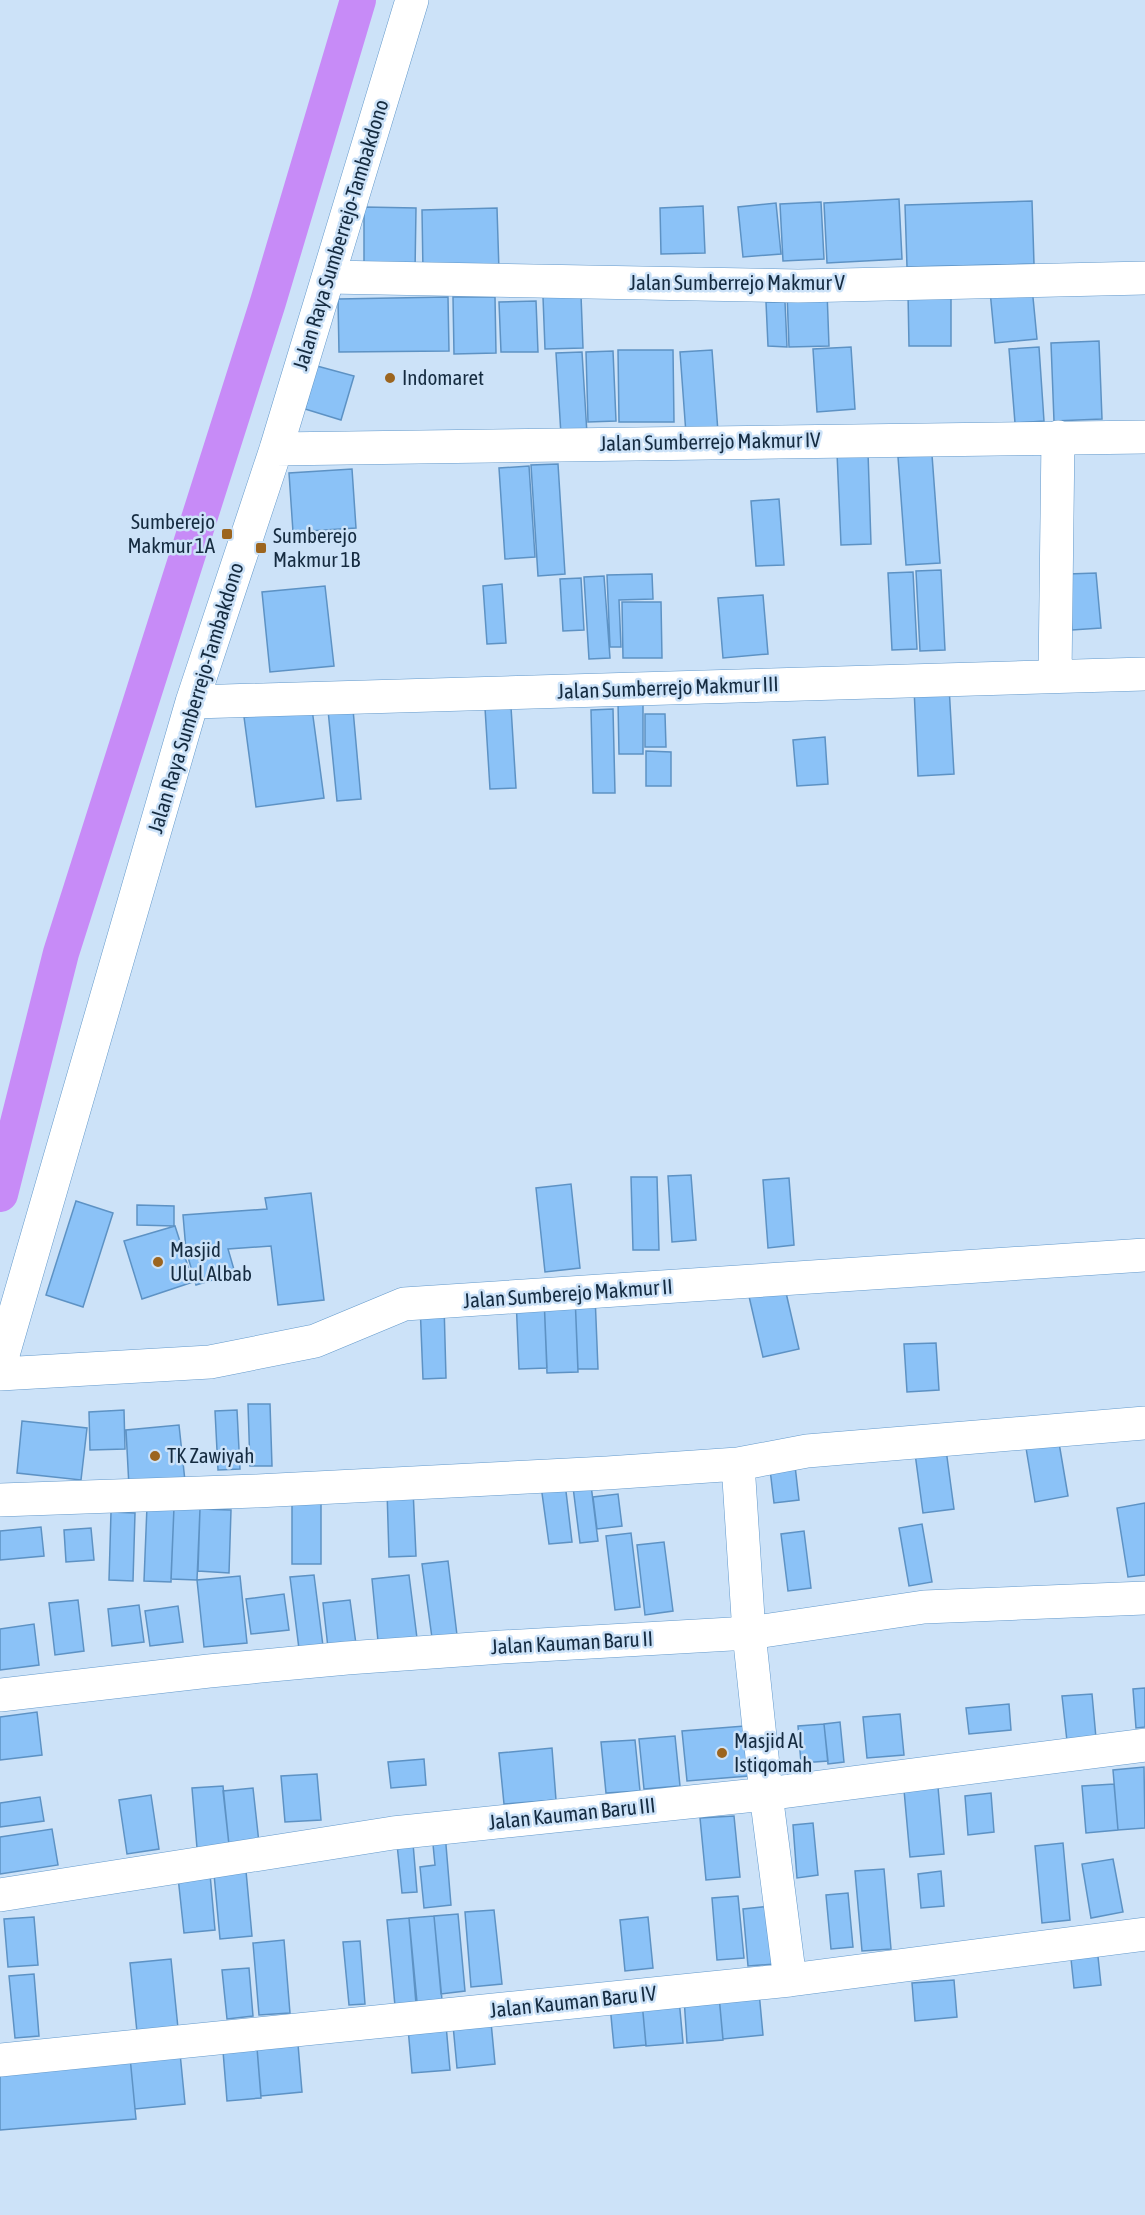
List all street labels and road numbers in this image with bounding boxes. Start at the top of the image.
street label: Jalan Raya Sumberrejo-Tambakdono [287,97,393,373]
street label: Jalan Sumberrejo Makmur V [629,270,846,294]
street label: Jalan Sumberrejo Makmur IV [599,427,821,455]
street label: Jalan Raya Sumberrejo-Tambakdono [142,560,248,836]
street label: Jalan Sumberrejo Makmur III [557,671,779,703]
street label: Jalan Sumberejo Makmur II [462,1274,673,1312]
street label: Jalan Kauman Baru II [490,1626,654,1658]
street label: Jalan Kauman Baru III [487,1792,656,1834]
street label: Jalan Kauman Baru IV [489,1980,658,2022]

